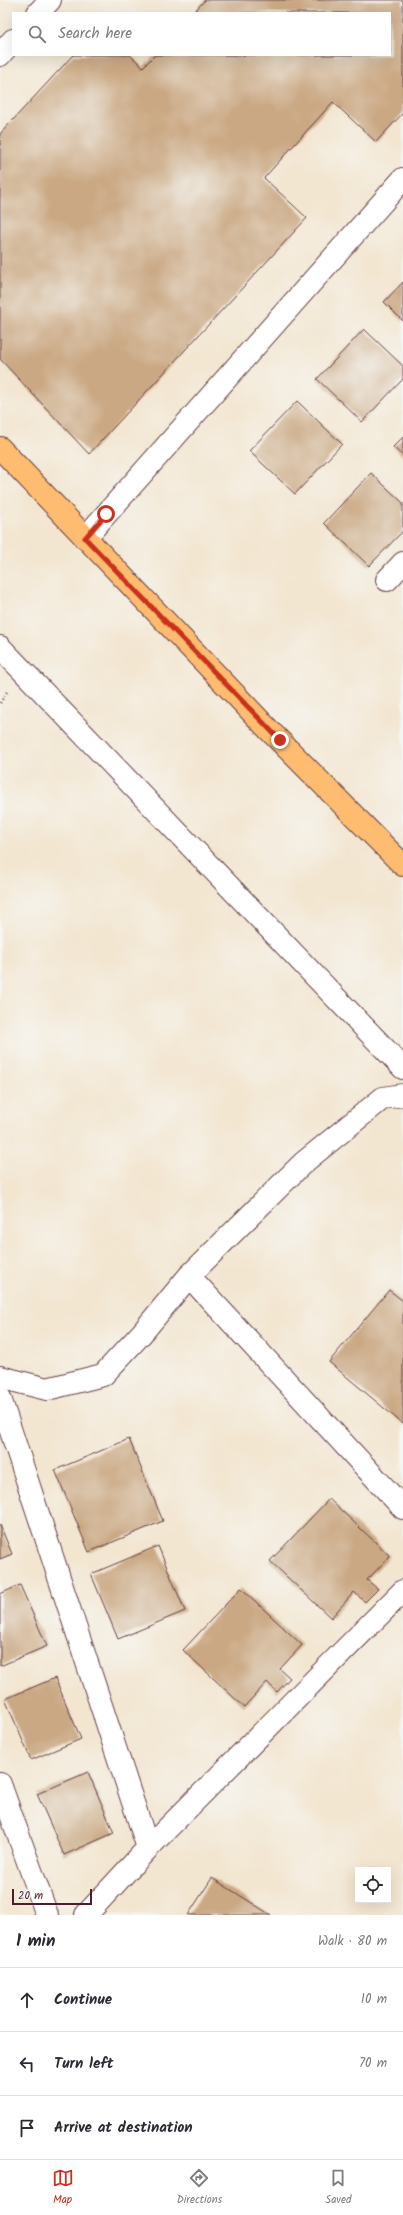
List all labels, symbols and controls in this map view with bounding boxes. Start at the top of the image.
search box [12,12,391,56]
text: Search here [58,22,132,46]
icon: search [26,23,48,45]
route start [97,505,115,523]
route end [271,731,289,749]
map controls [355,1867,391,1903]
button: locate [355,1867,391,1903]
scale bar [12,1887,92,1906]
text: 20 m [18,1887,43,1905]
text: 1 min [16,1928,55,1955]
text: Walk · 80 m [318,1931,387,1952]
text: Continue [54,1988,112,2012]
icon: ahead [16,1989,38,2011]
text: 10 m [361,1989,387,2010]
text: Turn left [54,2052,114,2076]
icon: left [16,2053,38,2075]
text: 70 m [359,2053,387,2074]
text: Arrive at destination [54,2116,193,2140]
icon: arrive [16,2117,38,2139]
tab: Map [52,2167,74,2209]
tab: Directions [177,2167,222,2209]
tab: Saved [325,2167,351,2209]

